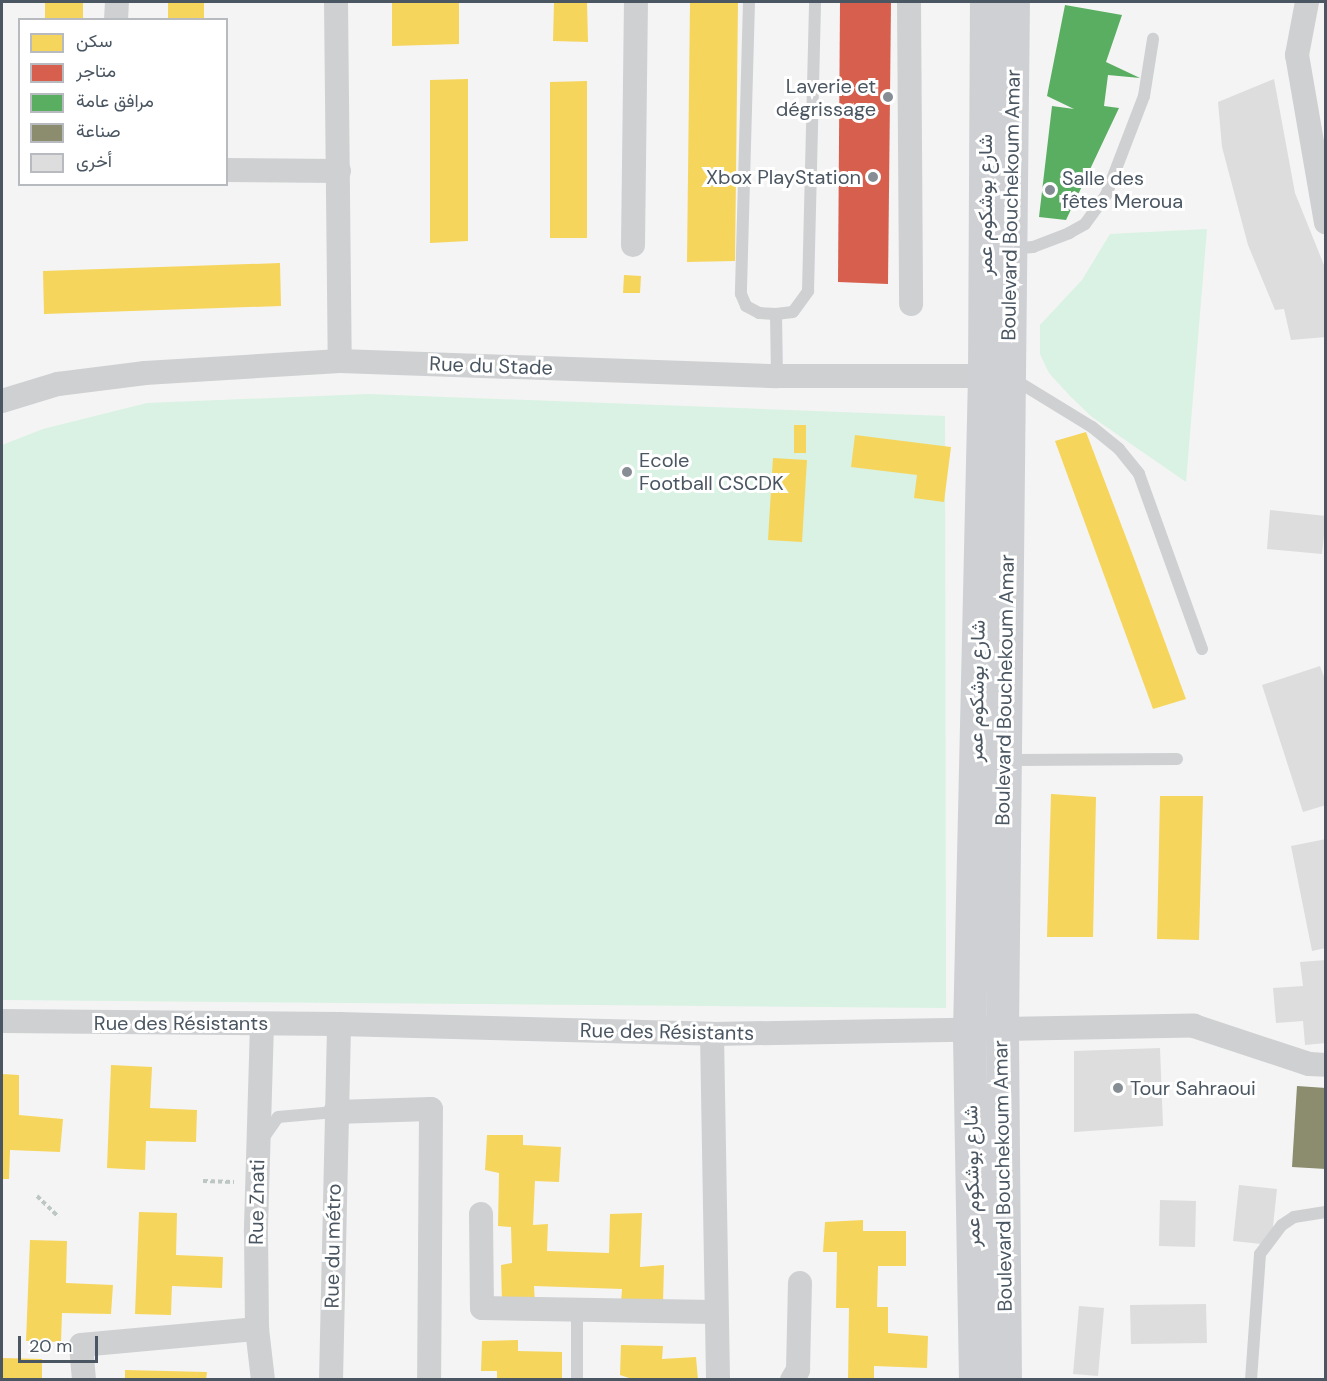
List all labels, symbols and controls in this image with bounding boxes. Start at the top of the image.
legend [18,18,228,186]
text: سكن [76,29,112,53]
text: متاجر [76,59,116,83]
street label: Boulevard Bouchekoum Amar [997,69,1025,341]
place label: Laverie et dégrissage [776,74,876,121]
text: مرافق عامة [76,89,154,113]
marker: Laverie et dégrissage [881,90,895,104]
text: صناعة [76,119,121,143]
street label: شارع بوشكوم عمر [973,134,997,276]
text: أخرى [76,149,112,173]
place label: Xbox PlayStation [706,165,861,189]
place label: Salle des fêtes Meroua [1062,166,1183,213]
marker: Xbox PlayStation [866,170,880,184]
marker: Salle des fêtes Meroua [1043,183,1057,197]
street label: Rue du Stade [429,352,553,380]
place label: Ecole Football CSCDK [639,448,784,495]
marker: Ecole Football CSCDK [620,465,634,479]
street label: Boulevard Bouchekoum Amar [991,554,1019,826]
street label: شارع بوشكوم عمر [964,620,990,762]
street label: Rue des Résistants [94,1011,268,1035]
street label: Rue des Résistants [580,1018,754,1046]
street label: Boulevard Bouchekoum Amar [989,1040,1017,1312]
place label: Tour Sahraoui [1130,1076,1256,1100]
marker: Tour Sahraoui [1111,1081,1125,1095]
street label: شارع بوشكوم عمر [959,1105,985,1247]
street label: Rue Znati [244,1159,270,1245]
street label: Rue du métro [320,1183,346,1309]
scale bar [21,1324,100,1362]
text: 20 m [29,1334,72,1358]

